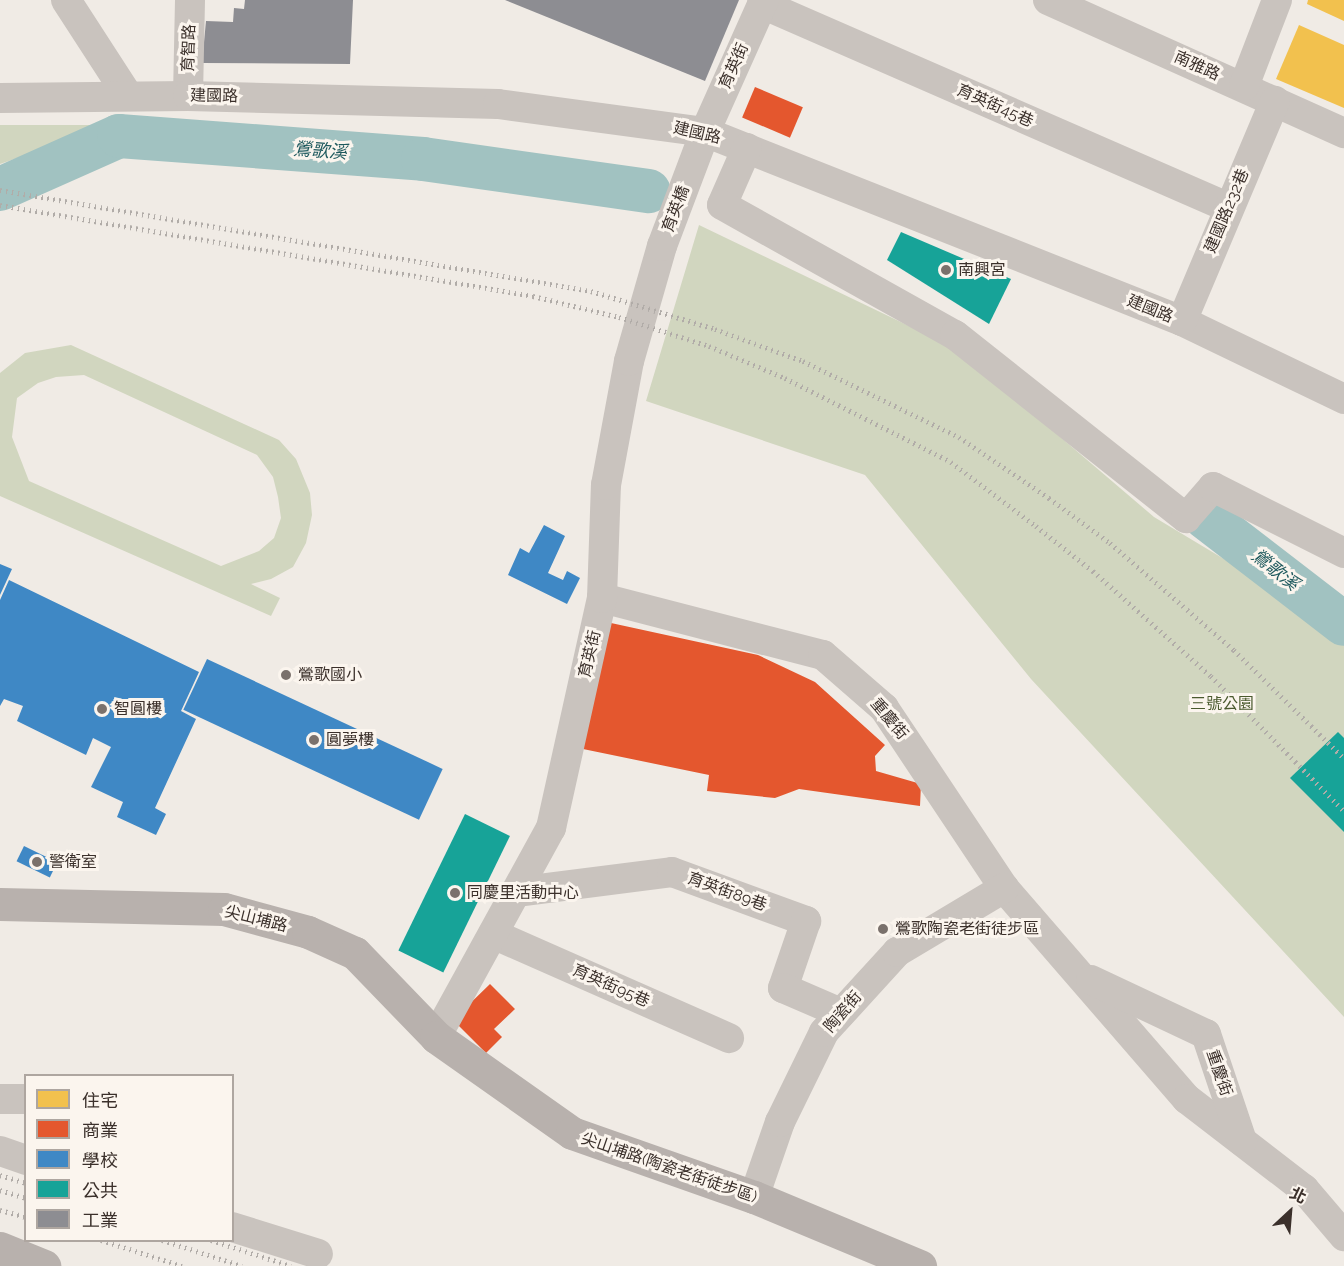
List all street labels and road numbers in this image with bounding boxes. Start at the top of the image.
street label: 育智路 [179,24,199,72]
street label: 育英街 [715,40,753,92]
street label: 南雅路 [1171,47,1223,85]
street label: 育英街45巷 [954,81,1036,131]
street label: 建國路 [190,86,238,106]
street label: 建國路 [671,118,723,148]
street label: 建國路232巷 [1201,166,1253,256]
street label: 育英橋 [658,183,694,235]
street label: 建國路 [1124,291,1176,327]
street label: 育英街 [575,628,605,680]
street label: 重慶街 [866,694,912,744]
street label: 育英街89巷 [685,869,769,915]
street label: 尖山埔路 [223,902,289,936]
street label: 育英街95巷 [570,961,652,1011]
street label: 陶瓷街 [820,988,866,1036]
street label: 重慶街 [1202,1047,1236,1099]
street label: 尖山埔路(陶瓷老街徒步區) [579,1129,759,1207]

